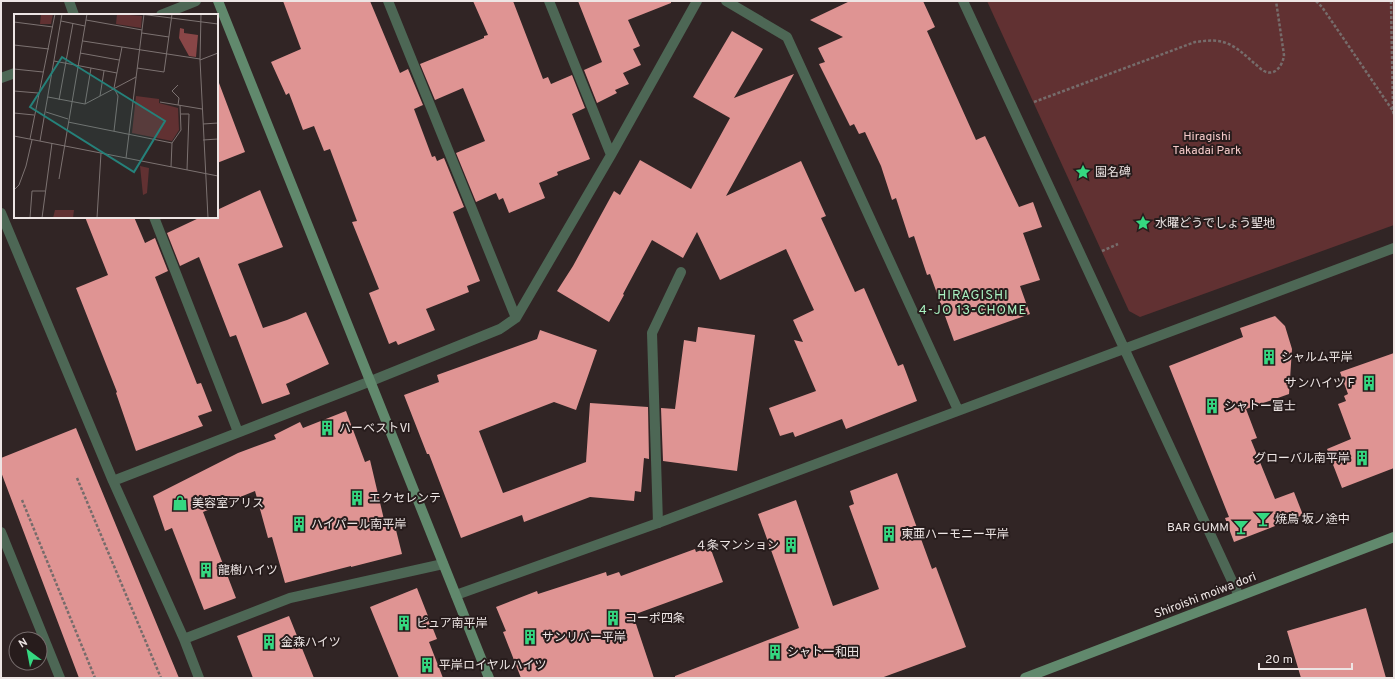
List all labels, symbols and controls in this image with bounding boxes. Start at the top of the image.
inset map [14,14,218,218]
park label: Hiragishi Takadai Park [1173,129,1241,159]
place icon: 園名碑 [1074,163,1092,181]
place label: 園名碑 [1095,165,1131,181]
place icon: 水曜どうでしょう聖地 [1134,214,1152,232]
place label: 水曜どうでしょう聖地 [1155,216,1275,232]
district label: HIRAGISHI 4-JO 13-CHOME [919,288,1027,319]
building icon: シャルム平岸 [1260,348,1278,366]
place label: シャルム平岸 [1281,350,1353,366]
building icon: サンハイツＦ [1360,374,1378,392]
place label: サンハイツＦ [1285,376,1357,392]
building icon: シャトー富士 [1203,397,1221,415]
place label: シャトー富士 [1224,399,1296,415]
building icon: ハーベストⅥ [318,419,336,437]
place label: ハーベストⅥ [339,421,411,437]
building icon: グローバル南平岸 [1353,449,1371,467]
place label: グローバル南平岸 [1254,451,1350,467]
building icon: エクセレンテ [348,489,366,507]
place label: エクセレンテ [369,491,441,507]
shop icon: 美容室アリス [171,494,189,512]
place label: 美容室アリス [192,496,264,512]
bar icon: 焼鳥 坂ノ途中 [1254,510,1272,528]
place label: 焼鳥 坂ノ途中 [1275,512,1350,528]
building icon: ハイパール南平岸 [290,515,308,533]
place label: ハイパール南平岸 [311,517,407,533]
bar icon: BAR GUMM [1232,518,1250,536]
place label: BAR GUMM [1167,520,1229,536]
building icon: 東亜ハーモニー平岸 [880,525,898,543]
place label: 東亜ハーモニー平岸 [901,527,1009,543]
building icon: ４条マンション [782,536,800,554]
place label: ４条マンション [695,538,779,554]
building icon: 龍樹ハイツ [197,561,215,579]
place label: 龍樹ハイツ [218,563,278,579]
street label: Shiroishi moiwa dori [1152,569,1259,623]
building icon: コーポ四条 [604,609,622,627]
place label: コーポ四条 [625,611,685,627]
building icon: ピュア南平岸 [395,614,413,632]
place label: ピュア南平岸 [416,616,488,632]
building icon: サンリバー平岸 [521,628,539,646]
place label: サンリバー平岸 [542,630,626,646]
north arrow [8,631,48,671]
building icon: 金森ハイツ [260,633,278,651]
text: N [16,635,30,651]
place label: 金森ハイツ [281,635,341,651]
building icon: シャトー和田 [766,643,784,661]
place label: シャトー和田 [787,645,859,661]
scale bar [1259,645,1352,671]
text: 20 m [1265,652,1293,668]
building icon: 平岸ロイヤルハイツ [418,656,436,674]
place label: 平岸ロイヤルハイツ [439,658,546,674]

